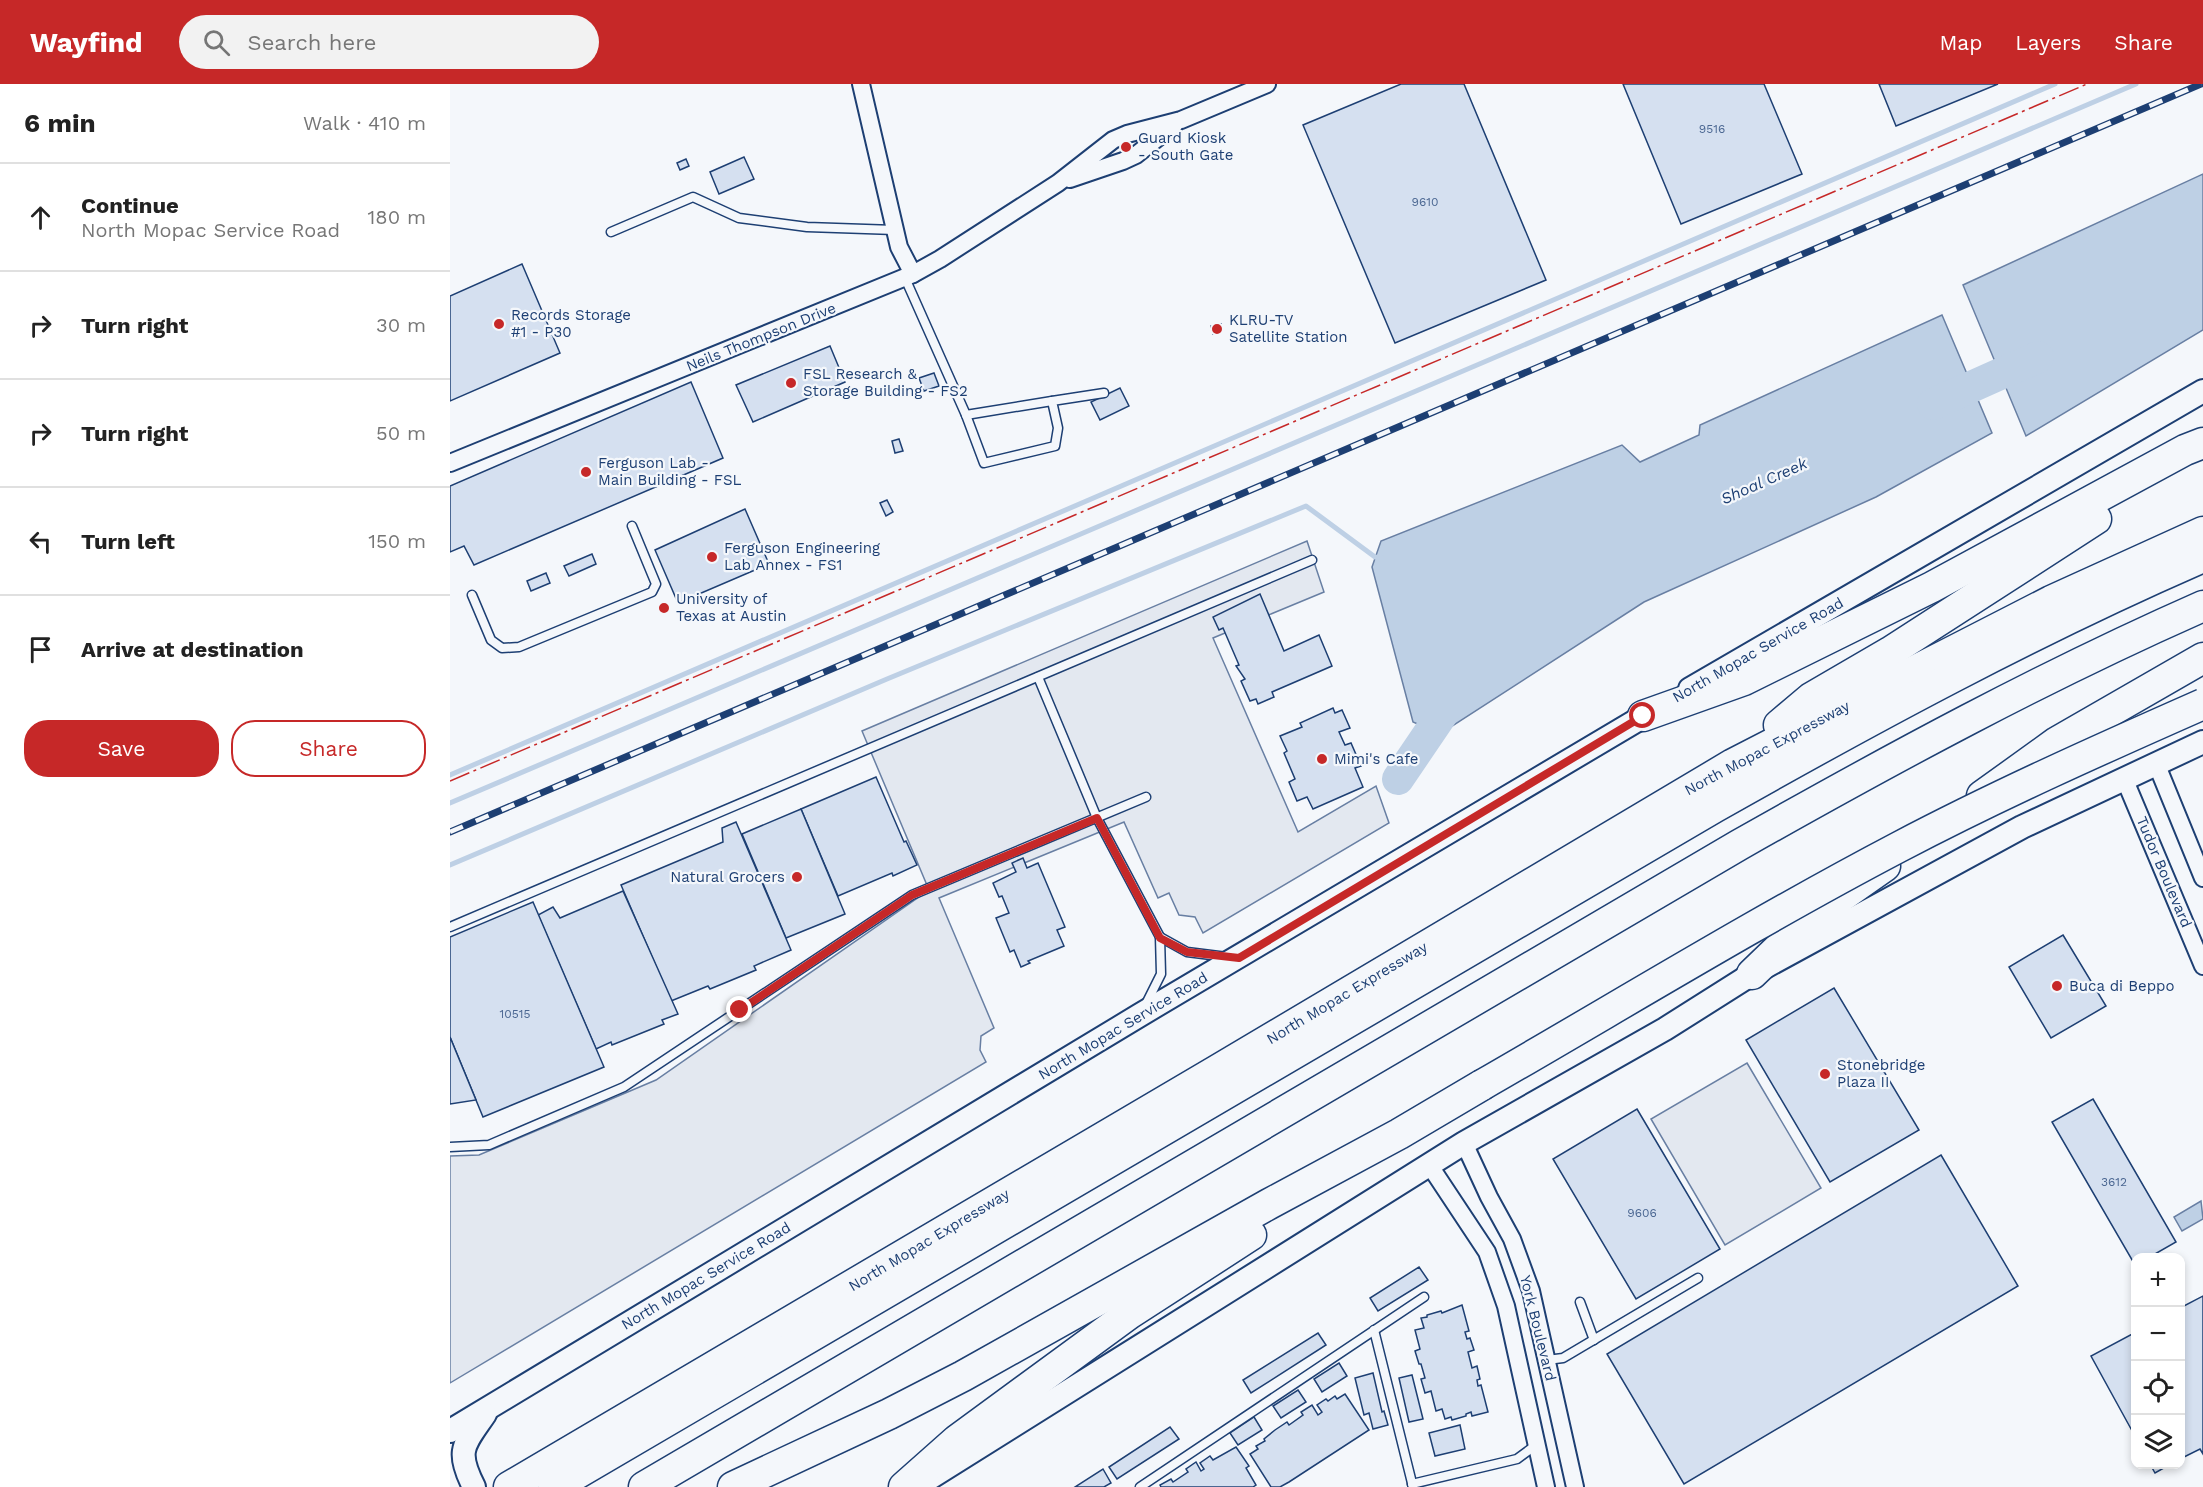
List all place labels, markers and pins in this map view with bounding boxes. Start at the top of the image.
place label: Guard Kiosk - South Gate [1138,129,1233,164]
marker: Guard Kiosk - South Gate [1119,140,1133,154]
place label: Records Storage #1 - P30 [511,306,631,341]
place label: KLRU-TV Satellite Station [1229,311,1347,346]
marker: Records Storage #1 - P30 [492,317,506,331]
marker: KLRU-TV Satellite Station [1210,322,1224,336]
place label: FSL Research & Storage Building - FS2 [803,365,968,400]
marker: FSL Research & Storage Building - FS2 [784,376,798,390]
place label: Ferguson Lab - Main Building - FSL [598,454,742,489]
marker: Ferguson Lab - Main Building - FSL [579,465,593,479]
place label: Ferguson Engineering Lab Annex - FS1 [724,539,880,574]
marker: Ferguson Engineering Lab Annex - FS1 [705,550,719,564]
place label: University of Texas at Austin [676,590,787,625]
marker: University of Texas at Austin [657,601,671,615]
place label: Mimi's Cafe [1334,750,1418,768]
marker: Mimi's Cafe [1315,752,1329,766]
place label: Natural Grocers [670,868,785,886]
marker: Natural Grocers [790,870,804,884]
place label: Buca di Beppo [2069,977,2174,995]
marker: Buca di Beppo [2050,979,2064,993]
place label: Stonebridge Plaza II [1837,1056,1925,1091]
marker: Stonebridge Plaza II [1818,1067,1832,1081]

